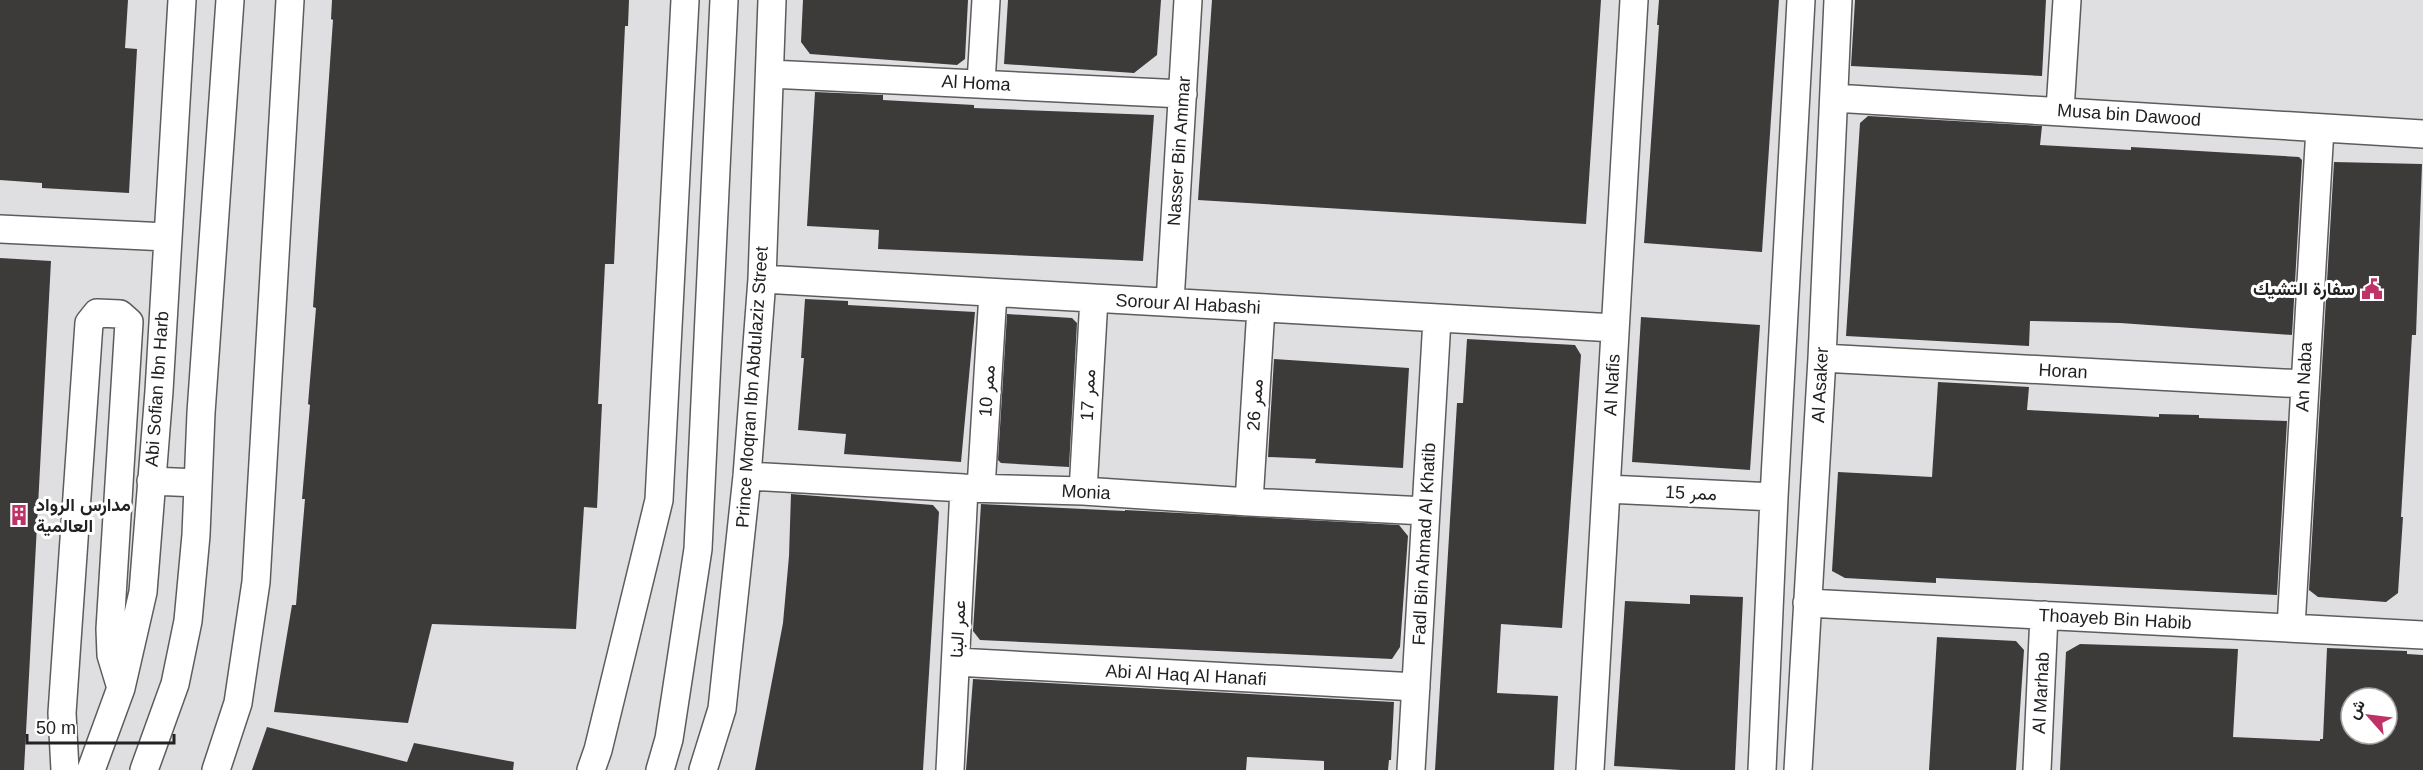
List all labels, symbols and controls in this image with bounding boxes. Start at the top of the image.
street label: Al Homa [941,71,1012,95]
street label: Nasser Bin Ammar [1164,75,1194,227]
street label: Musa bin Dawood [2056,100,2202,130]
street label: Prince Moqran Ibn Abdulaziz Street [732,246,772,528]
public building icon: سفارة التشيك [2360,277,2384,301]
place label: سفارة التشيك [2253,279,2355,300]
street label: Sorour Al Habashi [1115,290,1261,318]
street label: Abi Sofian Ibn Harb [142,310,172,468]
street label: An Naba [2292,341,2316,413]
street label: Al Asaker [1808,347,1832,423]
street label: Al Nafis [1600,354,1624,416]
street label: Horan [2038,360,2088,382]
street label: ممر 10 [975,364,1000,418]
street label: ممر 17 [1077,369,1100,421]
street label: ممر 26 [1243,378,1268,432]
street label: Fadl Bin Ahmad Al Khatib [1409,442,1439,646]
street label: Monia [1061,481,1112,503]
street label: ممر 15 [1665,482,1717,505]
place label: مدارس الرواد العالمية [36,495,131,537]
building icon: مدارس الرواد العالمية [7,503,31,527]
street label: عمر البنا [946,599,971,659]
street label: Thoayeb Bin Habib [2038,605,2192,633]
street label: Al Marhab [2029,652,2053,734]
street label: Abi Al Haq Al Hanafi [1105,661,1267,689]
north arrow [2339,686,2399,746]
text: ش [2344,697,2369,722]
scale bar [27,707,174,745]
text: 50 m [36,718,76,738]

